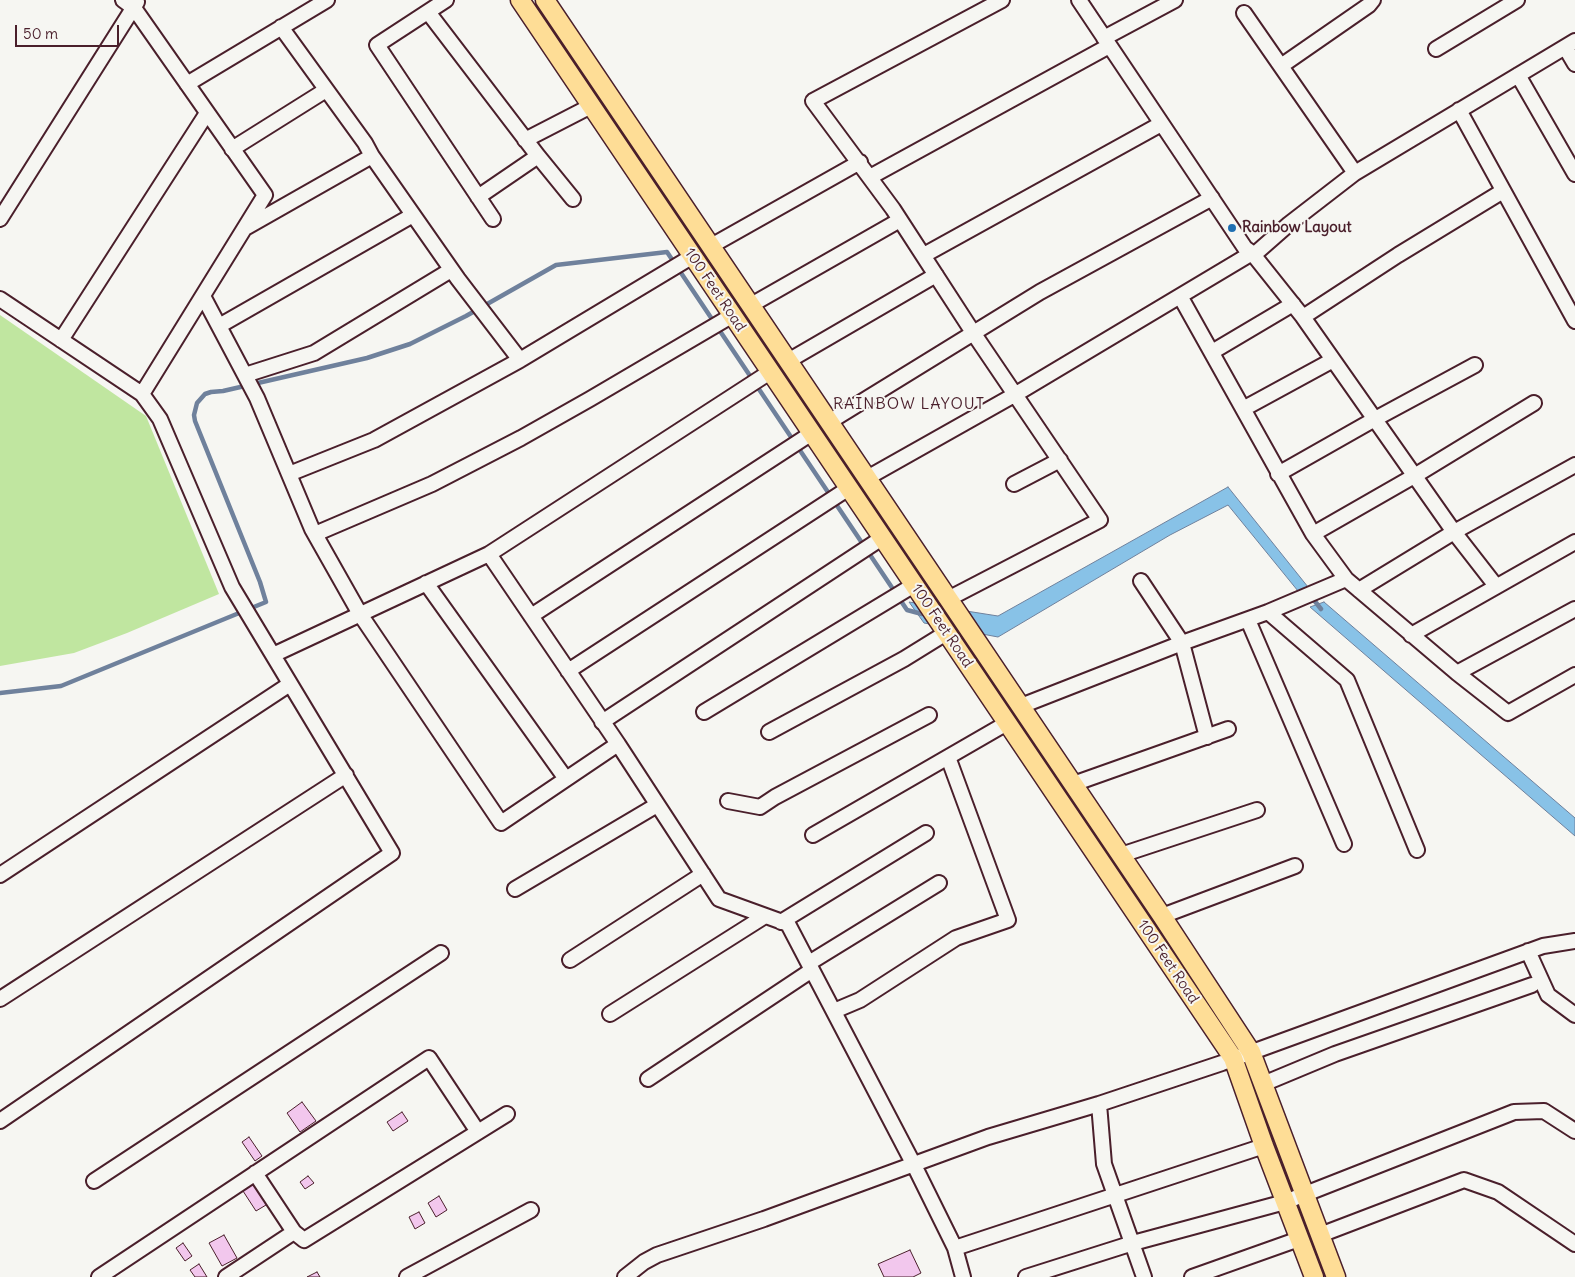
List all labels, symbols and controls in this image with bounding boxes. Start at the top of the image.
scale bar [18,15,121,47]
text: 50 m [23,24,58,43]
place label: Rainbow Layout [1242,219,1351,237]
marker: Rainbow Layout [1226,222,1238,234]
street label: 100 Feet Road [680,245,750,335]
district label: RAINBOW LAYOUT [831,394,987,414]
street label: 100 Feet Road [907,581,977,671]
street label: 100 Feet Road [1133,917,1203,1007]

